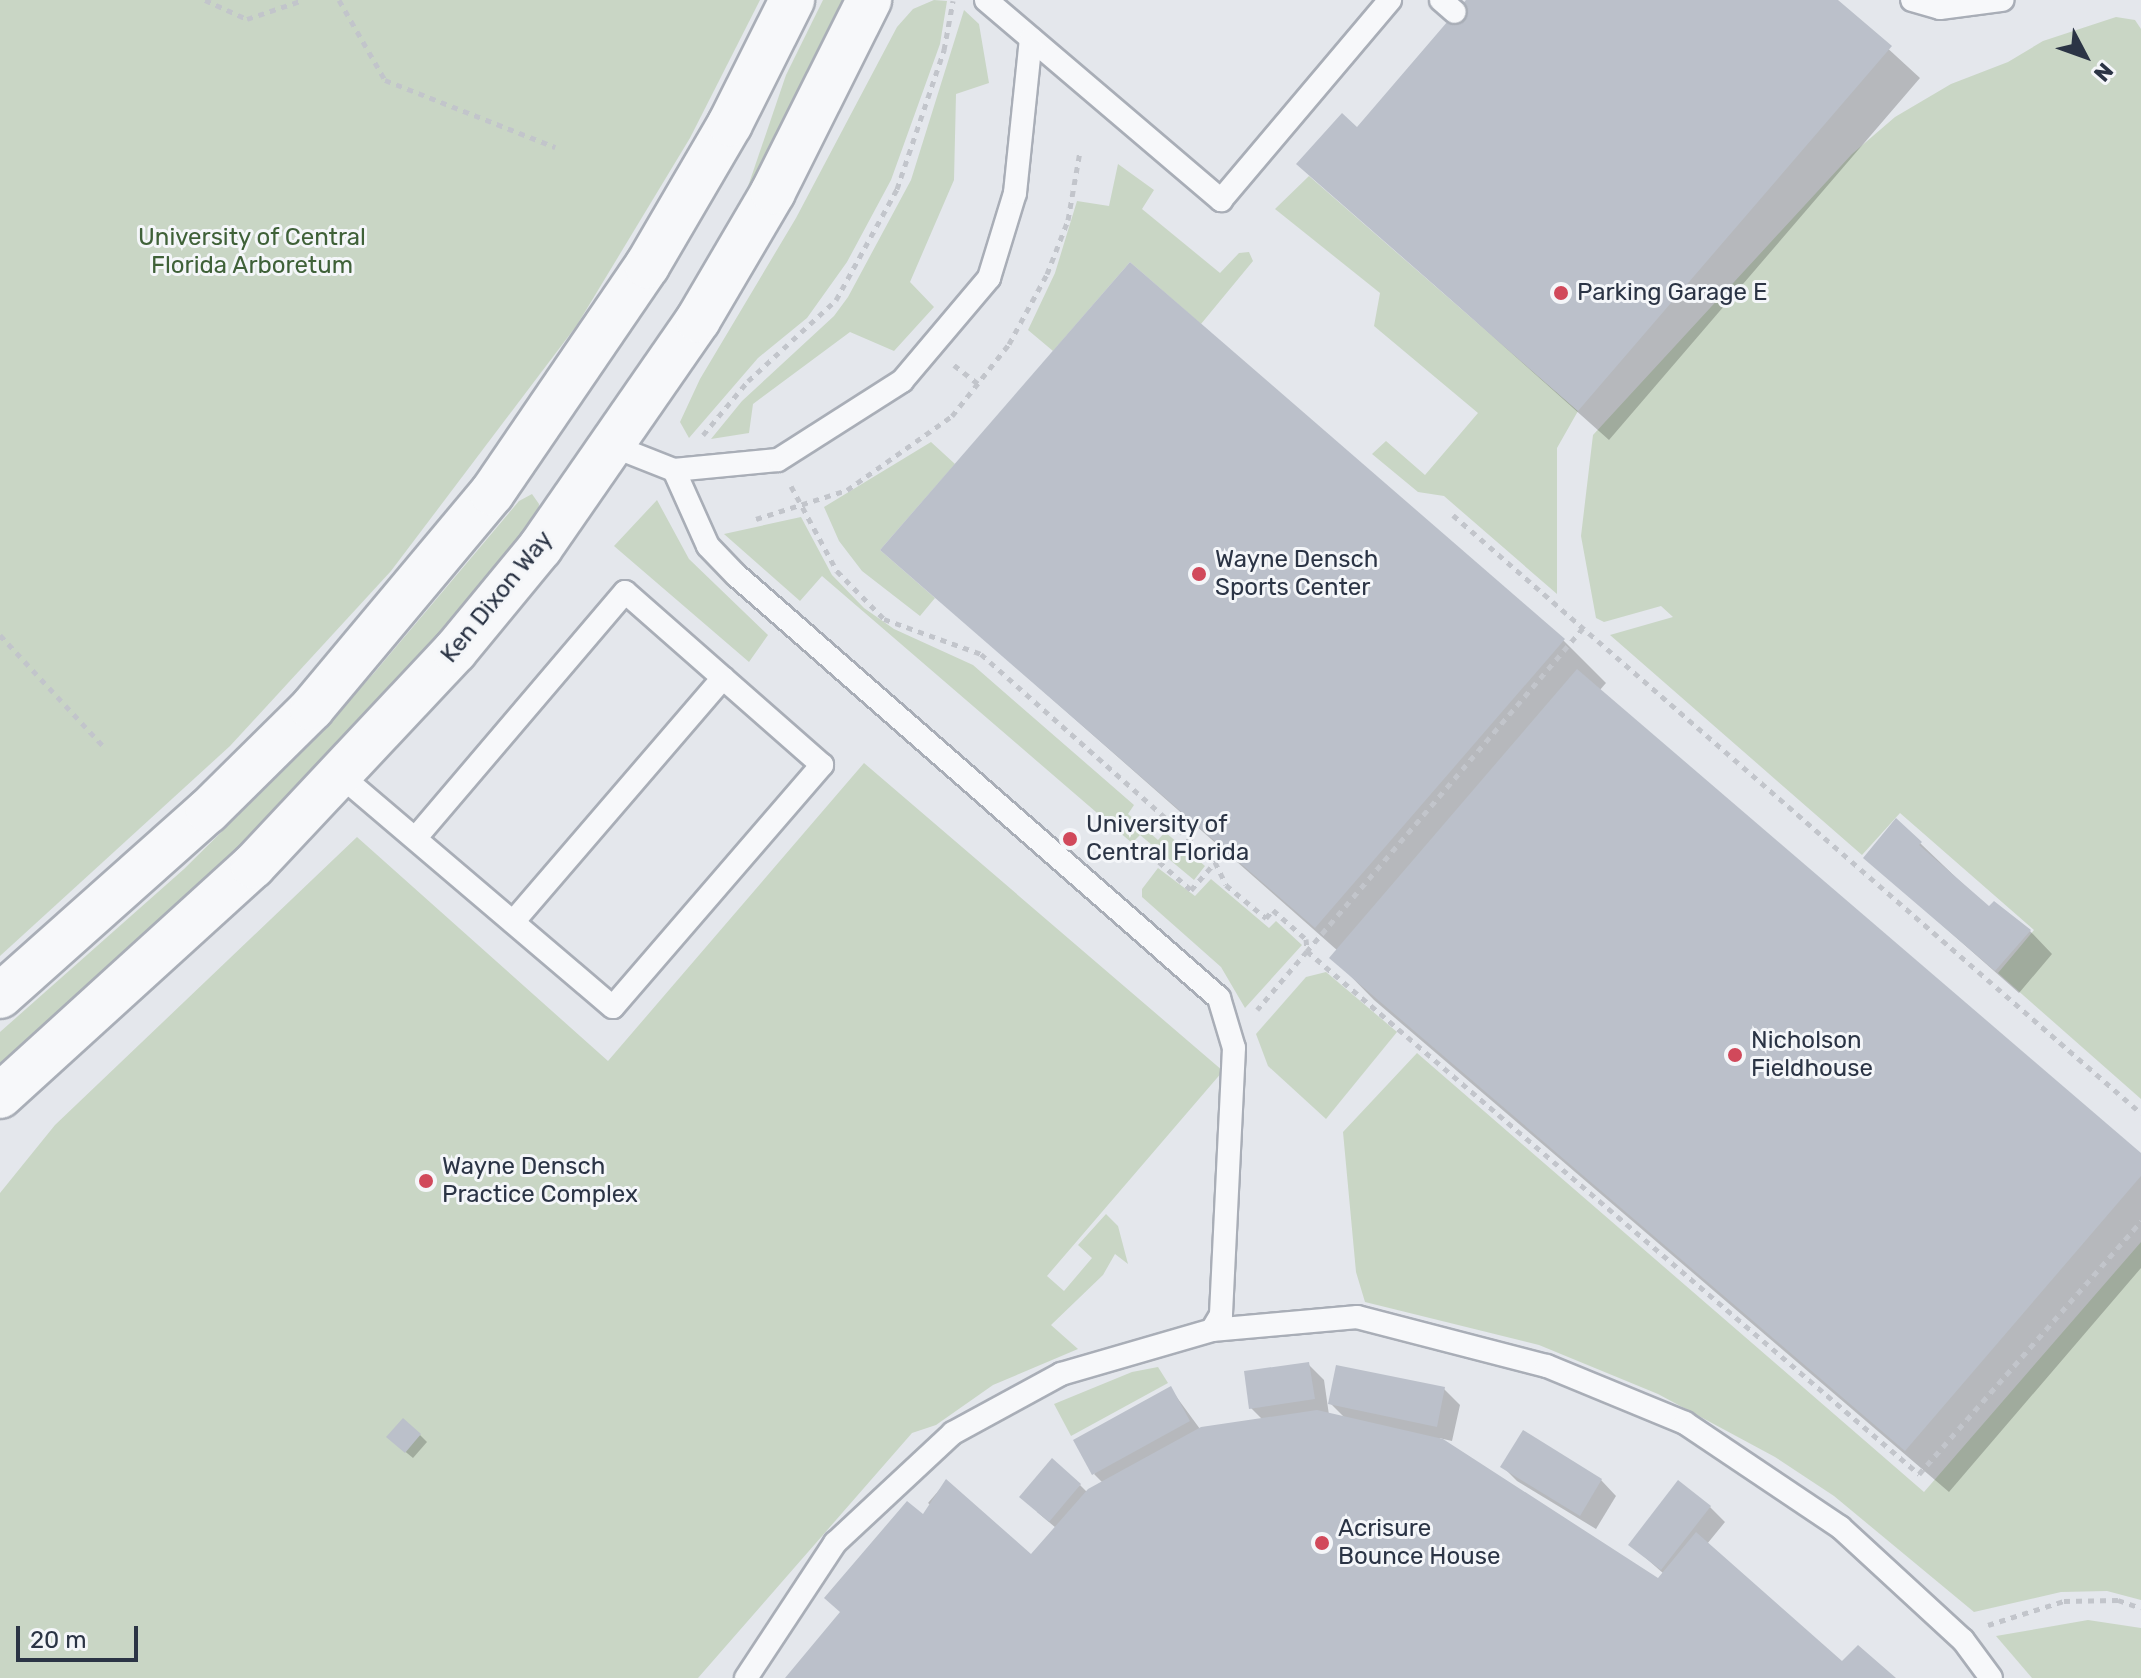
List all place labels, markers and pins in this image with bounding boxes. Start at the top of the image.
place label: Parking Garage E [1577,279,1767,307]
marker: Parking Garage E [1552,284,1570,302]
place label: Wayne Densch Sports Center [1215,546,1378,602]
marker: Wayne Densch Sports Center [1190,565,1208,583]
place label: University of Central Florida [1086,811,1249,867]
marker: University of Central Florida [1061,830,1079,848]
place label: Nicholson Fieldhouse [1751,1027,1873,1083]
marker: Nicholson Fieldhouse [1726,1046,1744,1064]
place label: Wayne Densch Practice Complex [442,1153,638,1209]
marker: Wayne Densch Practice Complex [417,1172,435,1190]
place label: Acrisure Bounce House [1338,1515,1500,1571]
marker: Acrisure Bounce House [1313,1534,1331,1552]

